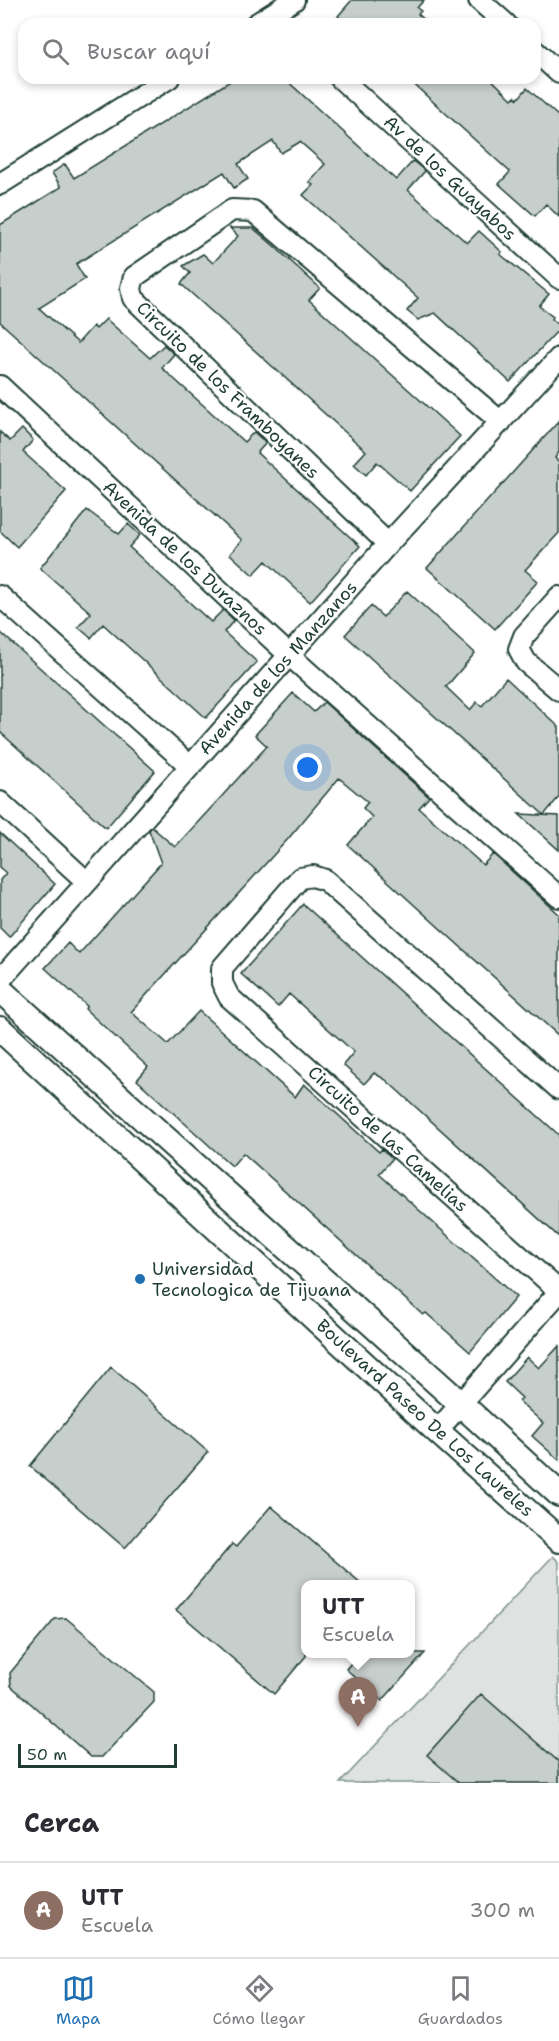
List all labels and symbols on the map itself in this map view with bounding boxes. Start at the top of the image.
street label: Av de los Guayabos [378,110,522,246]
street label: Circuito de los Framboyanes [131,296,325,484]
street label: Avenida de los Duraznos [98,475,272,641]
street label: Avenida de los Manzanos [193,576,363,760]
your location [293,753,322,782]
street label: Circuito de las Camelias [303,1060,473,1218]
place label: Universidad Tecnologica de Tijuana [152,1257,351,1302]
marker: Universidad Tecnologica de Tijuana [133,1272,147,1286]
street label: Boulevard Paseo De Los Laureles [311,1314,539,1522]
pin: A [338,1678,378,1727]
scale bar [18,1741,177,1768]

